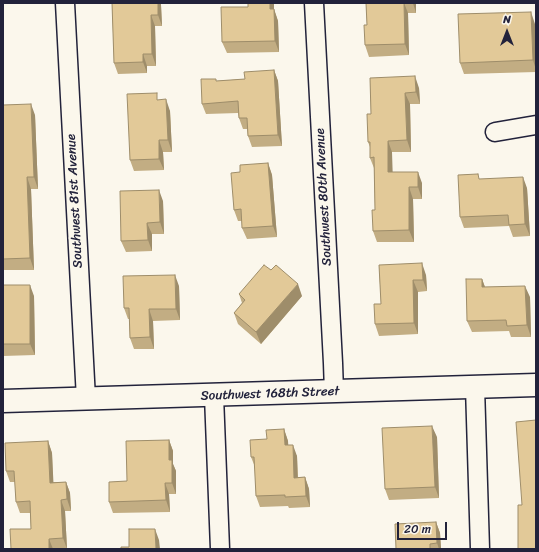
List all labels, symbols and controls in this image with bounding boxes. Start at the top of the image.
text: N [503,10,511,29]
north arrow [487,12,527,52]
street label: Southwest 80th Avenue [313,128,335,266]
street label: Southwest 81st Avenue [64,133,86,269]
street label: Southwest 168th Street [200,384,340,404]
scale bar [399,514,449,540]
text: 20 m [404,518,431,540]

